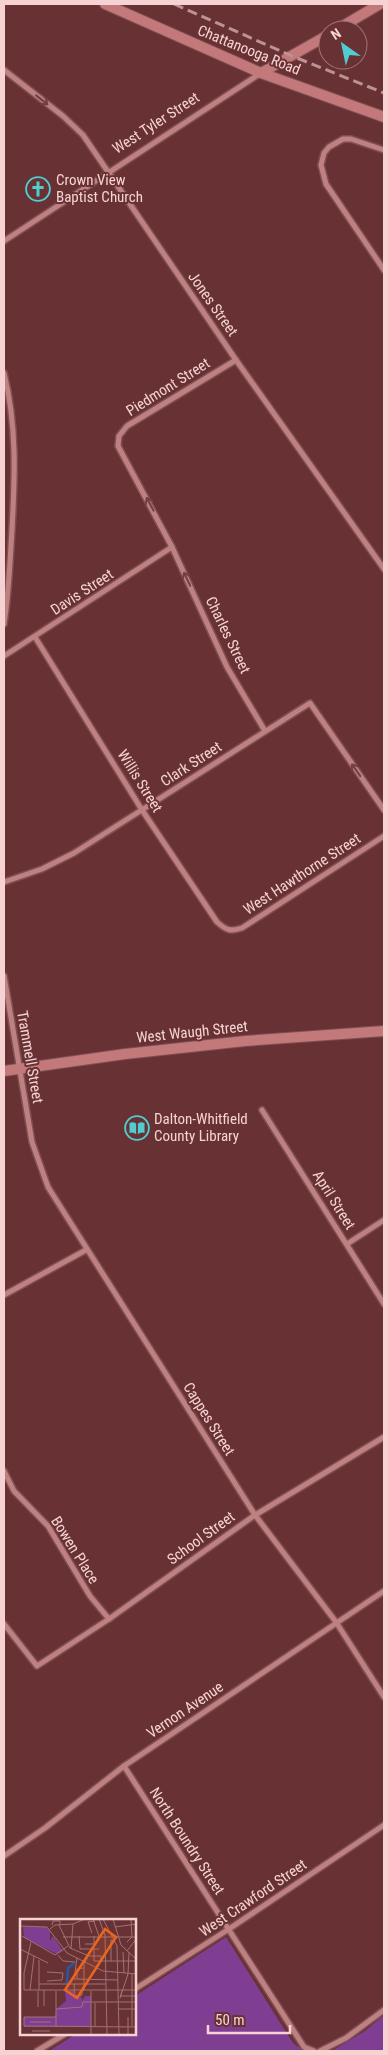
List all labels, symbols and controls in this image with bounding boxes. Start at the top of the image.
north arrow [318,20,368,70]
street label: Chattanooga Road [195,21,303,79]
text: N [328,25,344,43]
street label: West Tyler Street [109,88,203,158]
one-way arrow [35,94,48,105]
place label: Crown View Baptist Church [56,171,143,206]
church icon: Crown View Baptist Church [25,176,51,202]
street label: Jones Street [184,268,242,340]
street label: Piedmont Street [123,354,213,420]
one-way arrow [145,497,154,512]
street label: Davis Street [47,565,117,619]
one-way arrow [182,572,191,587]
street label: Charles Street [202,594,254,676]
street label: Clark Street [157,738,225,790]
street label: Willis Street [114,746,166,816]
one-way arrow [351,763,361,777]
street label: West Hawthorne Street [240,829,364,919]
street label: Trammell Street [13,1009,47,1105]
street label: West Waugh Street [135,1017,249,1047]
place label: Dalton-Whitfield County Library [154,1110,248,1145]
library icon: Dalton-Whitfield County Library [124,1115,150,1141]
street label: April Street [309,1167,359,1233]
street label: Cappes Street [179,1379,239,1459]
street label: School Street [164,1507,238,1569]
street label: Bowen Place [47,1513,103,1587]
street label: Vernon Avenue [143,1678,227,1742]
street label: North Boundry Street [146,1784,228,1898]
street label: West Crawford Street [196,1855,310,1941]
inset map [20,1919,136,2035]
scale bar [208,2002,290,2034]
text: 50 m [215,2011,245,2029]

